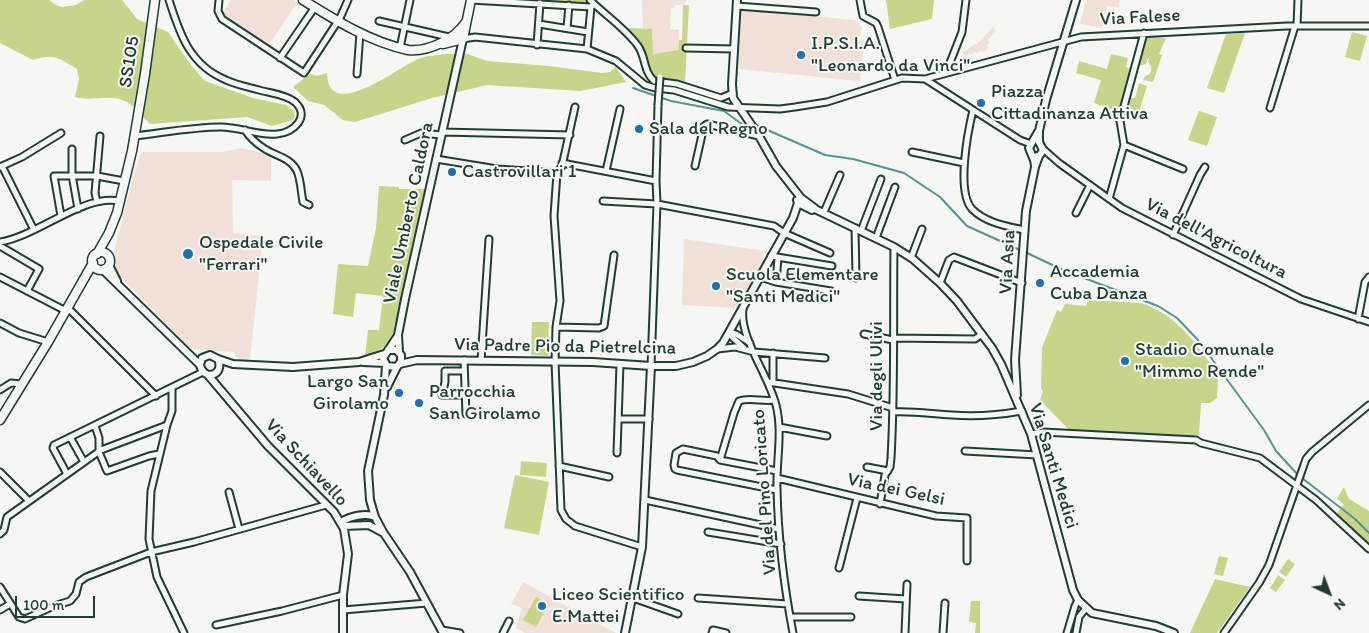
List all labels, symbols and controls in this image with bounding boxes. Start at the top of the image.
street label: Via Falese [1099,5,1181,31]
place label: I.P.S.I.A. "Leonardo da Vinci" [811,33,970,77]
street label: SS105 [115,35,145,89]
marker: I.P.S.I.A. "Leonardo da Vinci" [795,49,807,61]
place label: Piazza Cittadinanza Attiva [991,81,1148,125]
marker: Piazza Cittadinanza Attiva [975,97,987,109]
place label: Sala del Regno [649,118,768,140]
street label: Viale Umberto Caldora [379,120,439,306]
marker: Sala del Regno [633,123,645,135]
place label: Castrovillari 1 [462,161,577,183]
marker: Castrovillari 1 [446,166,458,178]
street label: Via dell'Agricoltura [1141,193,1291,285]
street label: Via Asia [995,229,1021,295]
place label: Ospedale Civile "Ferrari" [199,232,323,276]
marker: Ospedale Civile "Ferrari" [181,247,195,261]
place label: Accademia Cuba Danza [1050,261,1147,305]
place label: Scuola Elementare "Santi Medici" [726,264,879,308]
marker: Accademia Cuba Danza [1034,277,1046,289]
marker: Scuola Elementare "Santi Medici" [710,280,722,292]
street label: Via degli Ulivi [866,321,888,431]
street label: Via Padre Pio da Pietrelcina [454,334,676,360]
place label: Stadio Comunale "Mimmo Rende" [1135,339,1274,383]
marker: Stadio Comunale "Mimmo Rende" [1119,355,1131,367]
place label: Largo San Girolamo [307,371,389,415]
place label: Parrocchia San Girolamo [429,381,541,425]
marker: Largo San Girolamo [393,387,405,399]
marker: Parrocchia San Girolamo [413,397,425,409]
street label: Via Santi Medici [1023,400,1083,532]
street label: Via del Pino Loricato [748,408,782,576]
street label: Via Schiavello [260,414,352,512]
street label: Via dei Gelsi [845,469,947,511]
north arrow [1304,568,1354,618]
place label: Liceo Scientifico E.Mattei [552,584,685,628]
scale bar [18,586,98,618]
text: N [1330,595,1349,614]
text: 100 m [23,596,64,614]
marker: Liceo Scientifico E.Mattei [536,600,548,612]

